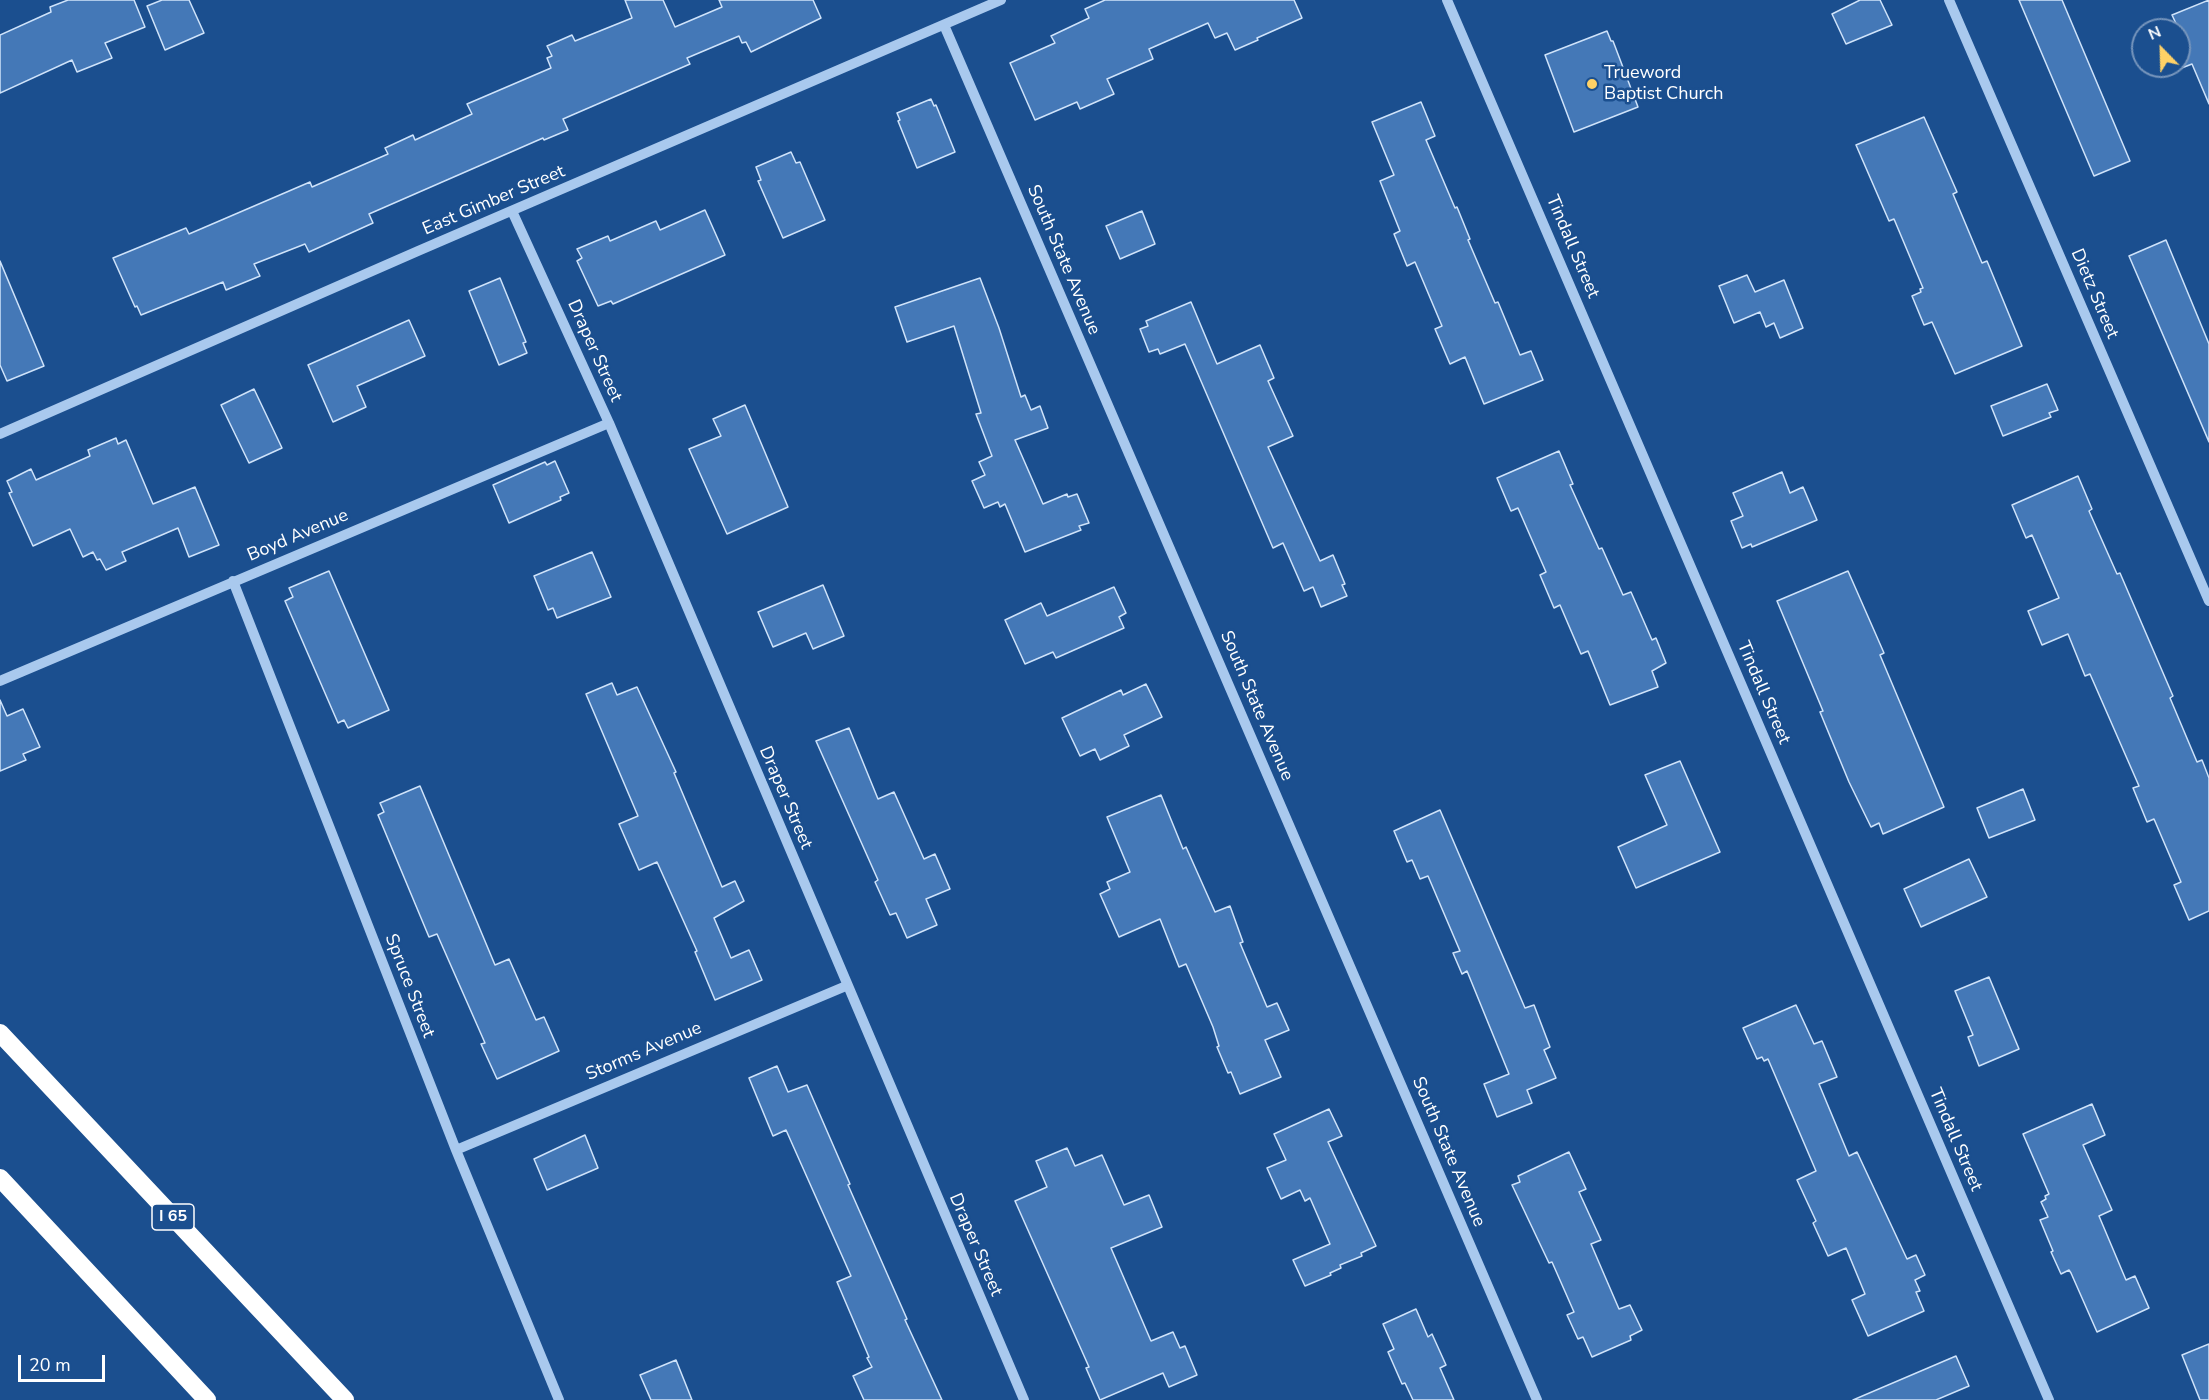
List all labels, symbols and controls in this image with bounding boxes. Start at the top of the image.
north arrow [2131,18,2191,78]
text: N [2145,21,2165,46]
place label: Trueword Baptist Church [1604,63,1723,106]
marker: Trueword Baptist Church [1585,77,1599,91]
street label: East Gimber Street [420,161,568,241]
street label: South State Avenue [1022,182,1104,338]
street label: Tindall Street [1541,192,1603,302]
street label: Dietz Street [2065,246,2123,342]
street label: Draper Street [562,297,626,405]
street label: Boyd Avenue [244,505,352,567]
street label: South State Avenue [1215,628,1297,784]
street label: Tindall Street [1732,638,1794,748]
street label: Draper Street [754,743,816,853]
street label: Spruce Street [379,931,439,1041]
street label: Storms Avenue [583,1018,705,1086]
street label: South State Avenue [1407,1074,1489,1230]
street label: Tindall Street [1924,1085,1986,1195]
street label: Draper Street [944,1190,1006,1300]
road number: I 65 [152,1204,194,1230]
scale bar [21,1343,108,1381]
text: 20 m [29,1353,71,1377]

